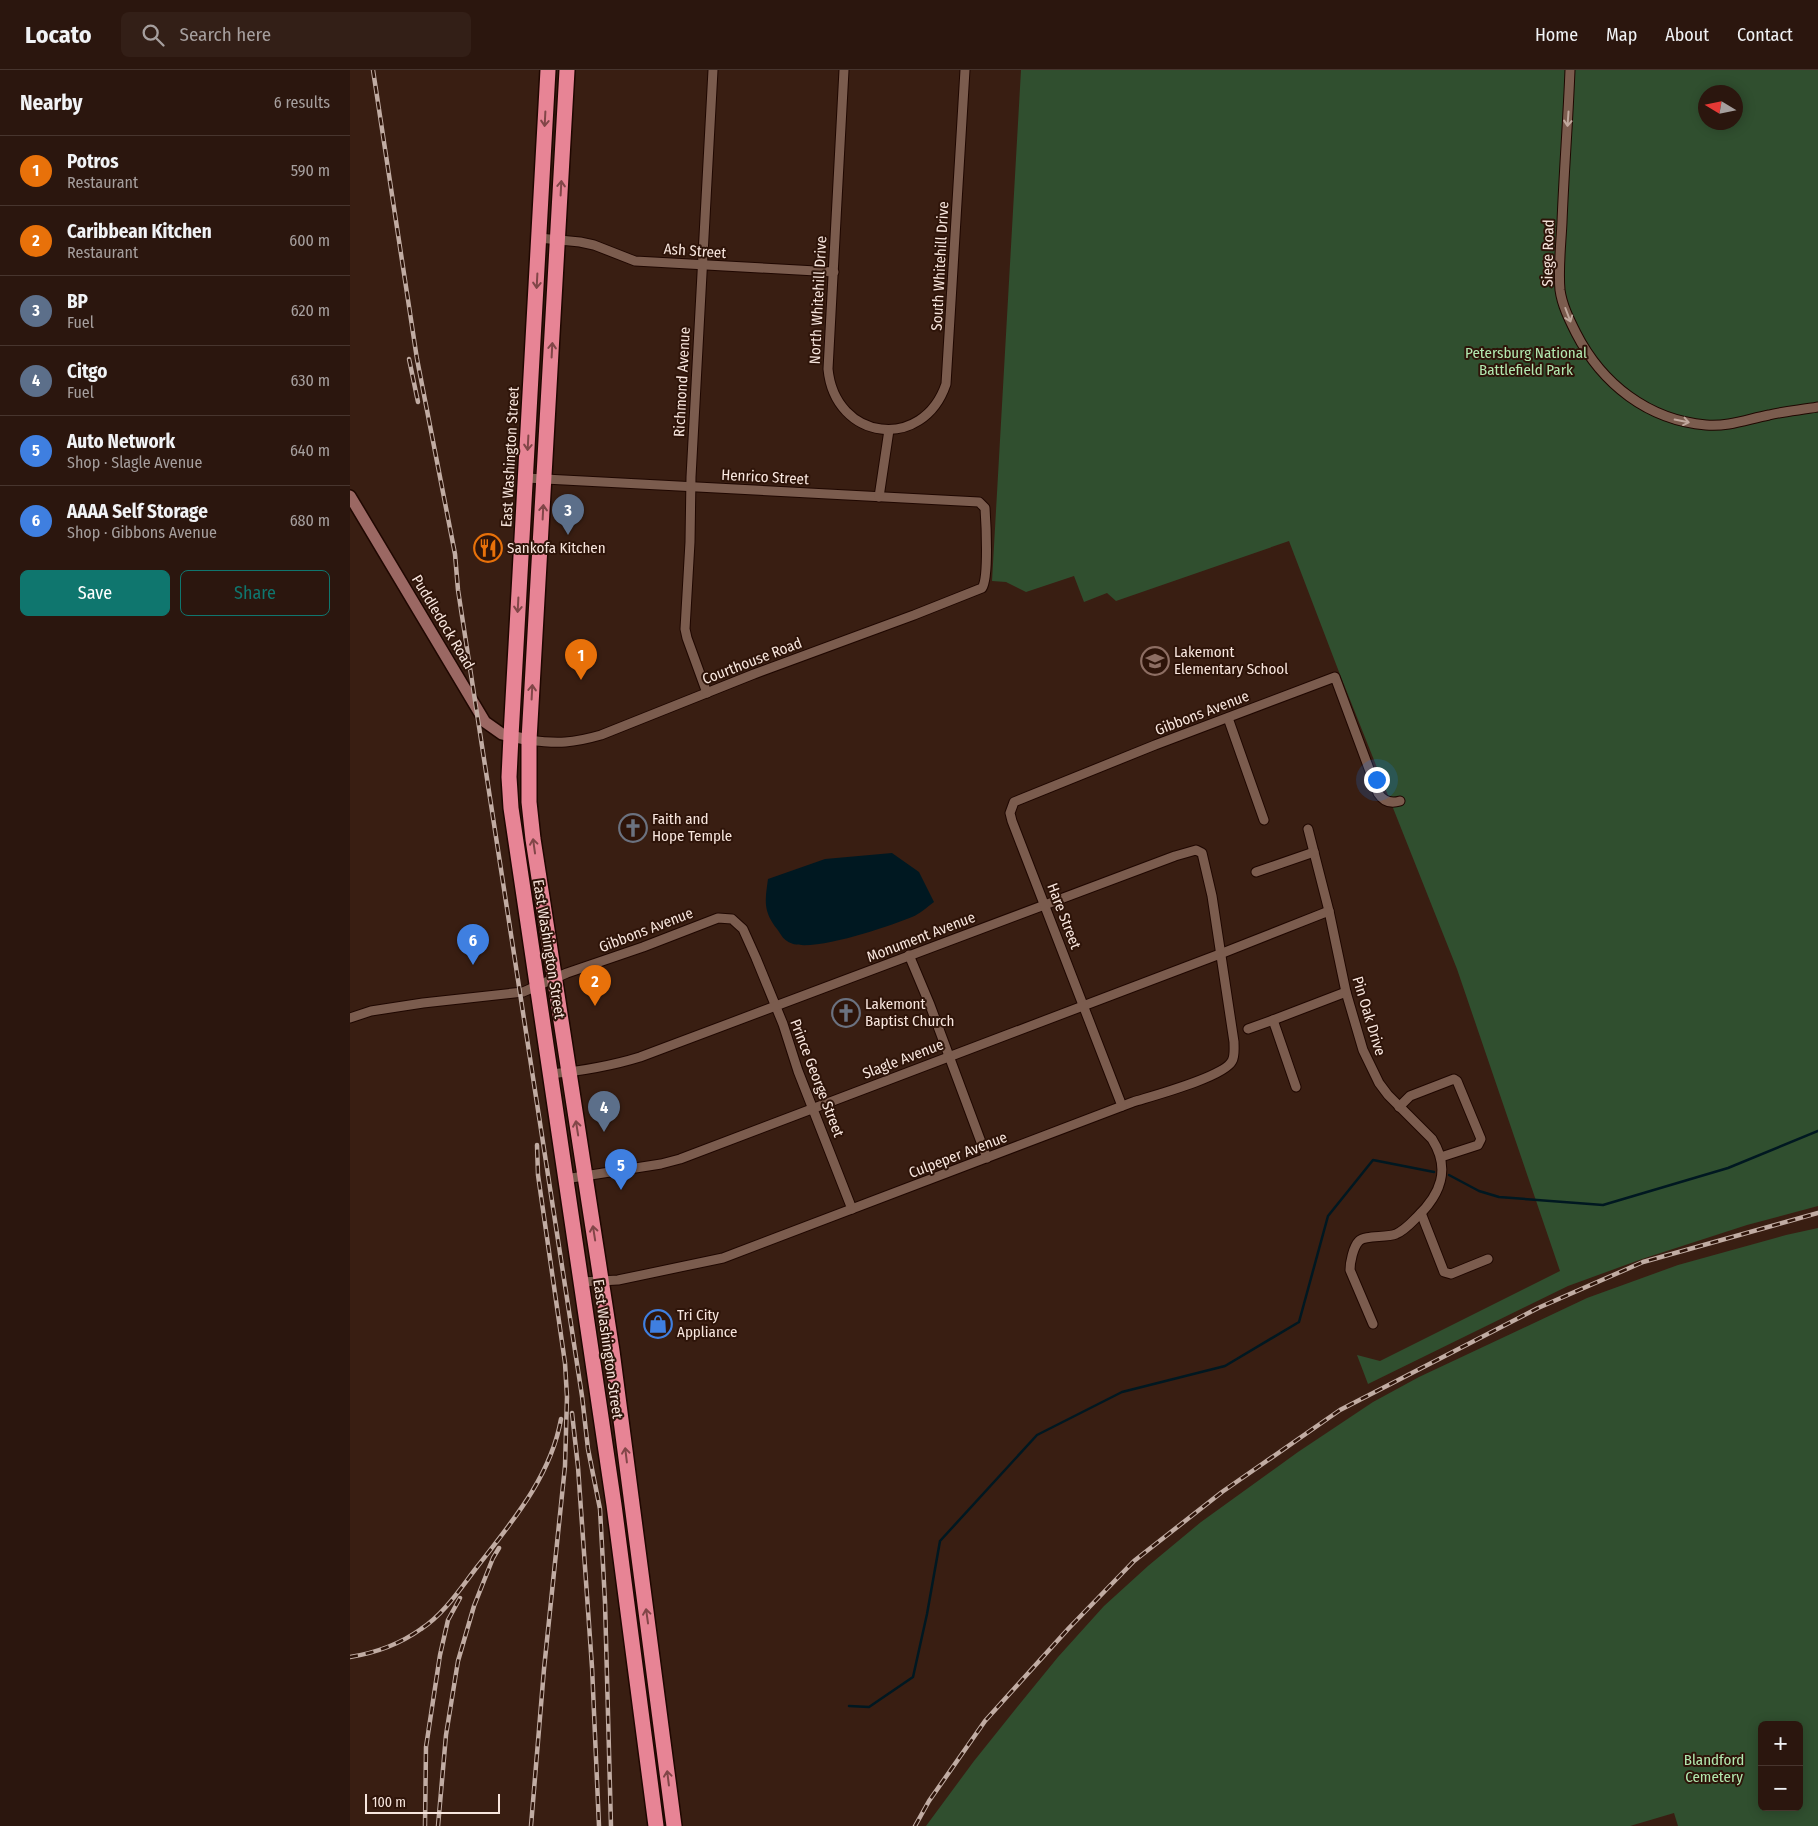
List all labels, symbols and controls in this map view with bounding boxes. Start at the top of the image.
search box [121,12,471,57]
text: Locato [25,21,91,49]
icon: search [139,21,167,49]
text: Search here [179,23,271,46]
text: Home [1535,24,1578,46]
text: Map [1606,24,1637,46]
text: About [1665,24,1709,46]
text: Contact [1737,24,1793,46]
north arrow [1698,85,1743,130]
text: Nearby [20,90,82,116]
text: 6 results [274,93,330,112]
one-way arrow [541,110,550,126]
one-way arrow [1563,110,1573,126]
text: Potros [67,150,119,173]
text: 1 [33,161,39,180]
text: 590 m [291,161,330,180]
text: Restaurant [67,173,138,192]
one-way arrow [556,180,565,196]
street label: South Whitehill Drive [928,201,952,331]
street label: Siege Road [1538,219,1558,287]
text: Caribbean Kitchen [67,220,212,243]
text: 2 [32,231,40,250]
text: 600 m [289,231,330,250]
street label: North Whitehill Drive [806,235,830,365]
street label: Ash Street [663,240,727,262]
text: Restaurant [67,243,138,262]
one-way arrow [533,273,542,289]
text: BP [67,290,88,313]
text: 3 [32,301,40,320]
text: 620 m [291,301,330,320]
one-way arrow [1564,307,1573,322]
text: Fuel [67,313,94,332]
street label: Richmond Avenue [670,326,694,438]
one-way arrow [548,342,557,358]
park label: Petersburg National Battlefield Park [1465,344,1587,379]
text: Citgo [67,360,107,383]
text: 4 [32,371,40,390]
text: 630 m [291,371,330,390]
text: Fuel [67,383,94,402]
street label: East Washington Street [497,386,523,528]
one-way arrow [1673,416,1689,426]
text: Auto Network [67,430,175,453]
one-way arrow [524,435,533,451]
text: 5 [32,441,40,460]
text: 640 m [290,441,330,460]
text: Shop · Slagle Avenue [67,453,202,472]
street label: Henrico Street [721,466,809,488]
pin: 3 [552,494,584,535]
text: AAAA Self Storage [67,500,208,523]
one-way arrow [538,504,548,520]
text: 6 [32,511,40,530]
text: 680 m [290,511,330,530]
text: Shop · Gibbons Avenue [67,523,217,542]
restaurant icon: Sankofa Kitchen [473,533,503,563]
place label: Sankofa Kitchen [507,539,606,557]
button: Save [20,570,170,616]
button: Share [180,570,330,616]
street label: Puddledock Road [408,572,478,672]
one-way arrow [514,597,523,613]
street label: Courthouse Road [700,634,804,688]
pin: 1 [565,639,597,680]
place label: Lakemont Elementary School [1174,643,1288,678]
school or university icon: Lakemont Elementary School [1140,646,1170,676]
one-way arrow [527,684,537,700]
street label: Gibbons Avenue [1152,687,1252,739]
your location [1364,767,1390,793]
place label: Faith and Hope Temple [652,810,732,845]
church icon: Faith and Hope Temple [618,813,648,843]
one-way arrow [528,839,538,855]
street label: East Washington Street [529,878,569,1020]
street label: Hare Street [1043,881,1085,952]
street label: Gibbons Avenue [596,904,696,956]
street label: Monument Avenue [864,908,978,966]
pin: 6 [457,924,489,965]
pin: 2 [579,965,611,1006]
street label: Pin Oak Drive [1348,974,1390,1058]
place label: Lakemont Baptist Church [865,995,954,1030]
church icon: Lakemont Baptist Church [831,998,861,1028]
street label: Prince George Street [786,1016,848,1140]
street label: Slagle Avenue [860,1035,946,1083]
pin: 4 [588,1091,620,1132]
one-way arrow [572,1120,582,1136]
street label: Culpeper Avenue [906,1128,1010,1182]
pin: 5 [605,1149,637,1190]
one-way arrow [588,1225,598,1241]
street label: East Washington Street [589,1278,627,1420]
place label: Tri City Appliance [677,1306,737,1341]
shop icon: Tri City Appliance [643,1309,673,1339]
one-way arrow [621,1448,631,1464]
one-way arrow [642,1609,652,1625]
map controls [1758,1721,1803,1811]
button: + [1758,1721,1803,1766]
park label: Blandford Cemetery [1684,1751,1744,1786]
button: − [1758,1766,1803,1811]
one-way arrow [663,1770,673,1786]
scale bar [365,1791,500,1814]
text: 100 m [372,1794,406,1811]

